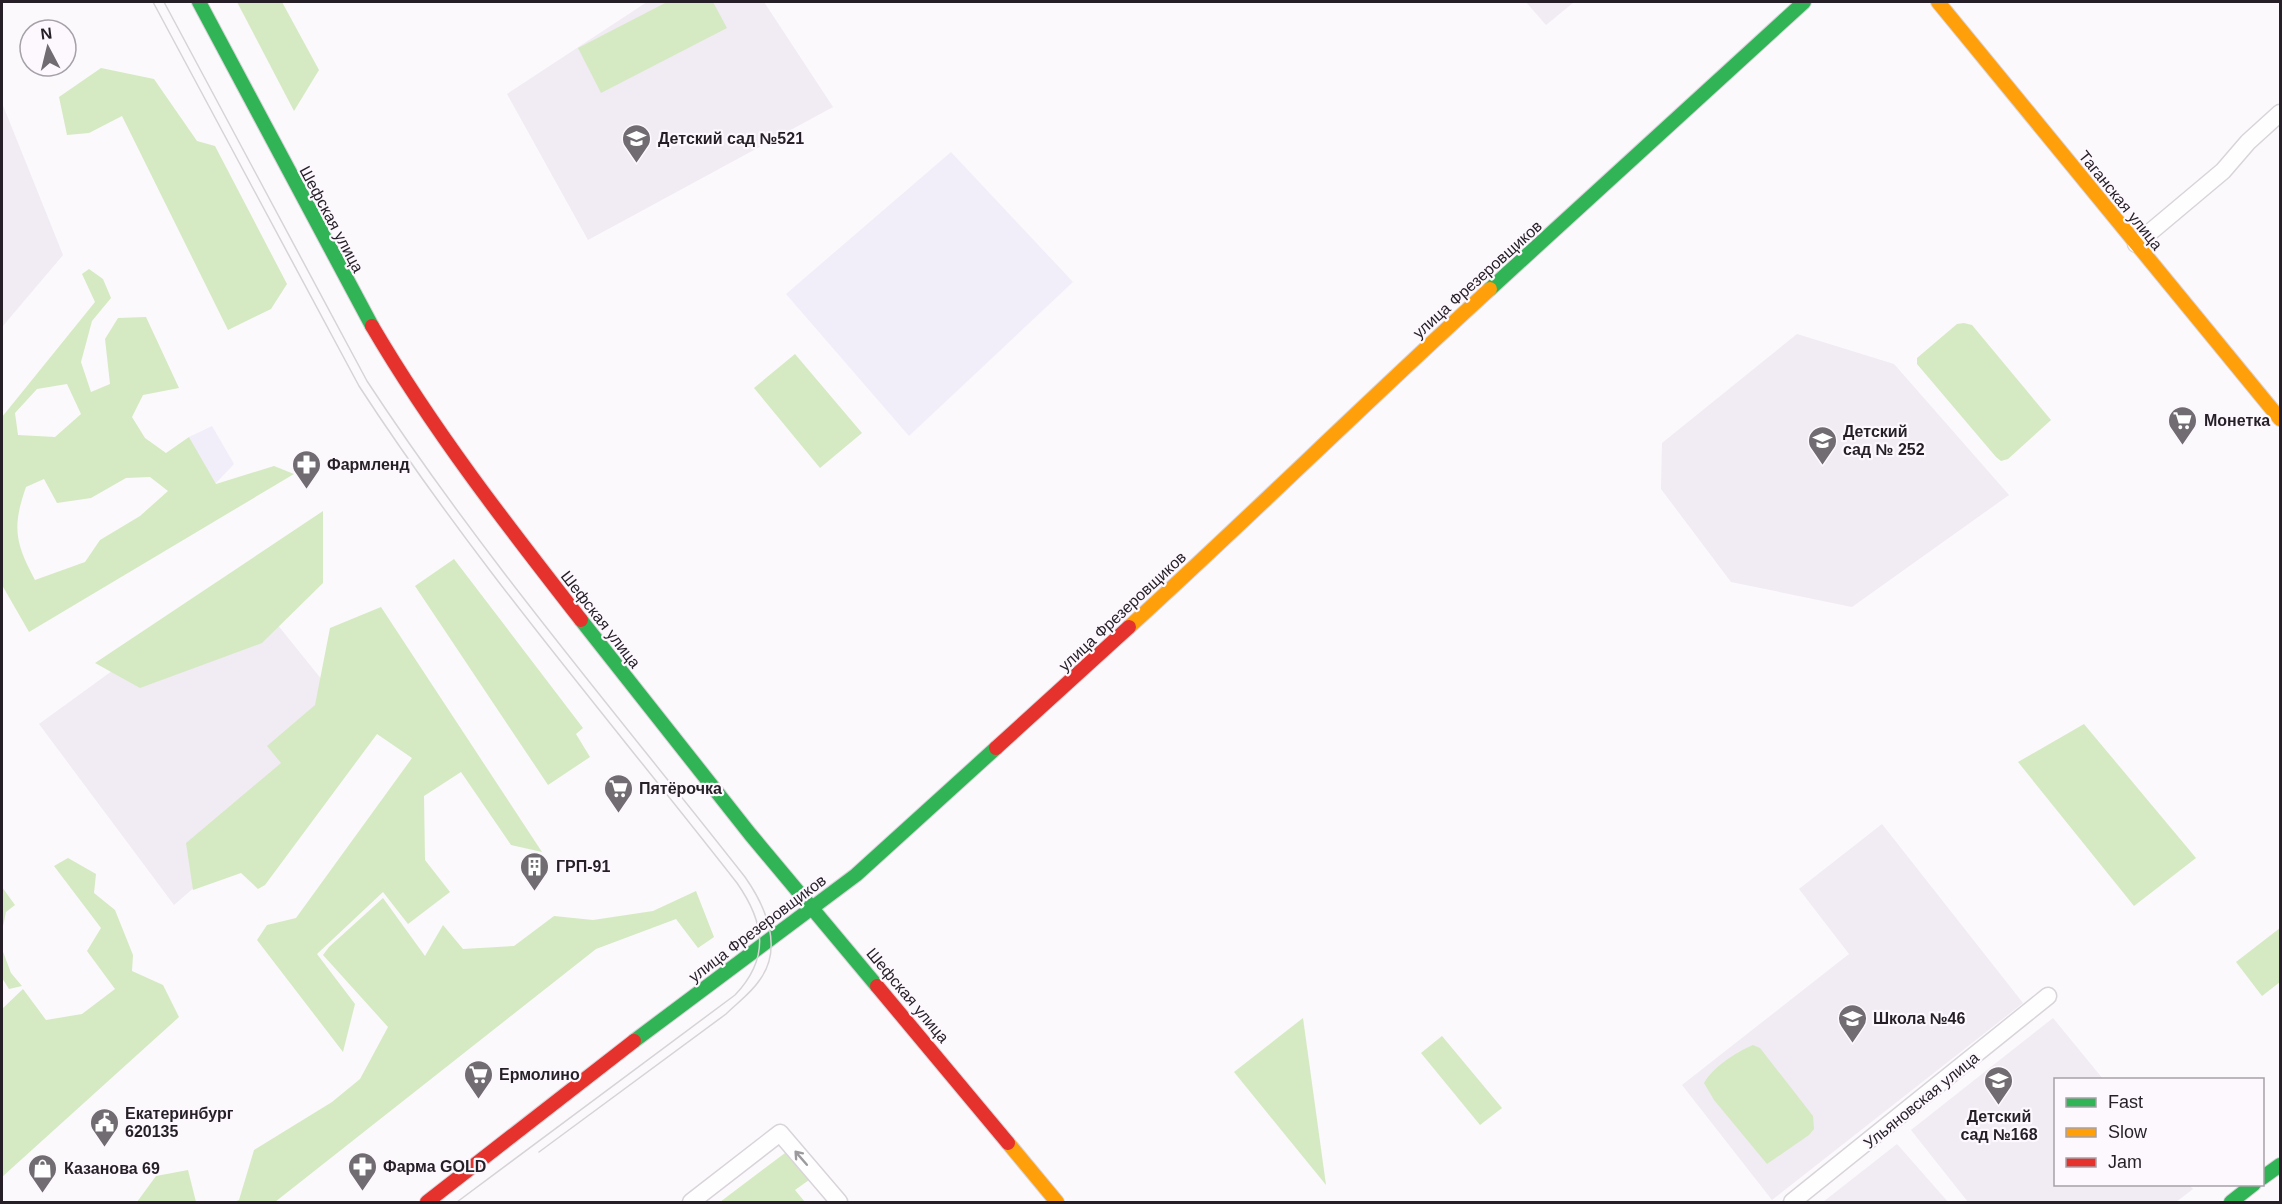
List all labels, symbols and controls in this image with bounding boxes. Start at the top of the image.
north arrow [18,18,78,78]
text: N [39,24,53,43]
school or university icon: Детский сад №521 [621,122,653,164]
place label: Детский сад №521 [658,130,804,147]
street label: Таганская улица [2075,147,2166,253]
street label: Шефская улица [296,163,367,275]
street label: улица Фрезеровщиков [1410,217,1545,342]
supermarket icon: Монетка [2167,404,2199,446]
place label: Монетка [2204,412,2270,429]
place label: Детский сад № 252 [1843,423,1925,458]
school or university icon: Детский сад № 252 [1806,424,1838,466]
pharmacy icon: Фармленд [290,448,322,490]
place label: Фармленд [327,456,410,473]
street label: улица Фрезеровщиков [1055,548,1189,675]
street label: Шефская улица [558,568,644,671]
supermarket icon: Пятёрочка [602,772,634,814]
place label: Пятёрочка [639,780,722,797]
building icon: ГРП-91 [519,850,551,892]
place label: ГРП-91 [556,858,610,875]
street label: улица Фрезеровщиков [685,871,829,985]
street label: Шефская улица [863,945,952,1046]
school or university icon: Школа №46 [1836,1002,1868,1044]
place label: Школа №46 [1873,1010,1965,1027]
street label: Ульяновская улица [1860,1049,1982,1152]
supermarket icon: Ермолино [462,1058,494,1100]
school or university icon: Детский сад №168 [1983,1064,2015,1106]
place label: Ермолино [499,1066,580,1083]
legend [2054,1078,2264,1186]
text: Fast [2108,1092,2143,1112]
place label: Екатеринбург 620135 [125,1105,234,1140]
public building icon: Екатеринбург 620135 [88,1106,120,1148]
place label: Детский сад №168 [1960,1108,2038,1143]
text: Slow [2108,1122,2148,1142]
pharmacy icon: Фарма GOLD [346,1150,378,1192]
one-way arrow [794,1151,808,1166]
shop icon: Казанова 69 [27,1152,59,1194]
text: Jam [2108,1152,2142,1172]
place label: Фарма GOLD [383,1158,486,1175]
place label: Казанова 69 [64,1160,160,1177]

